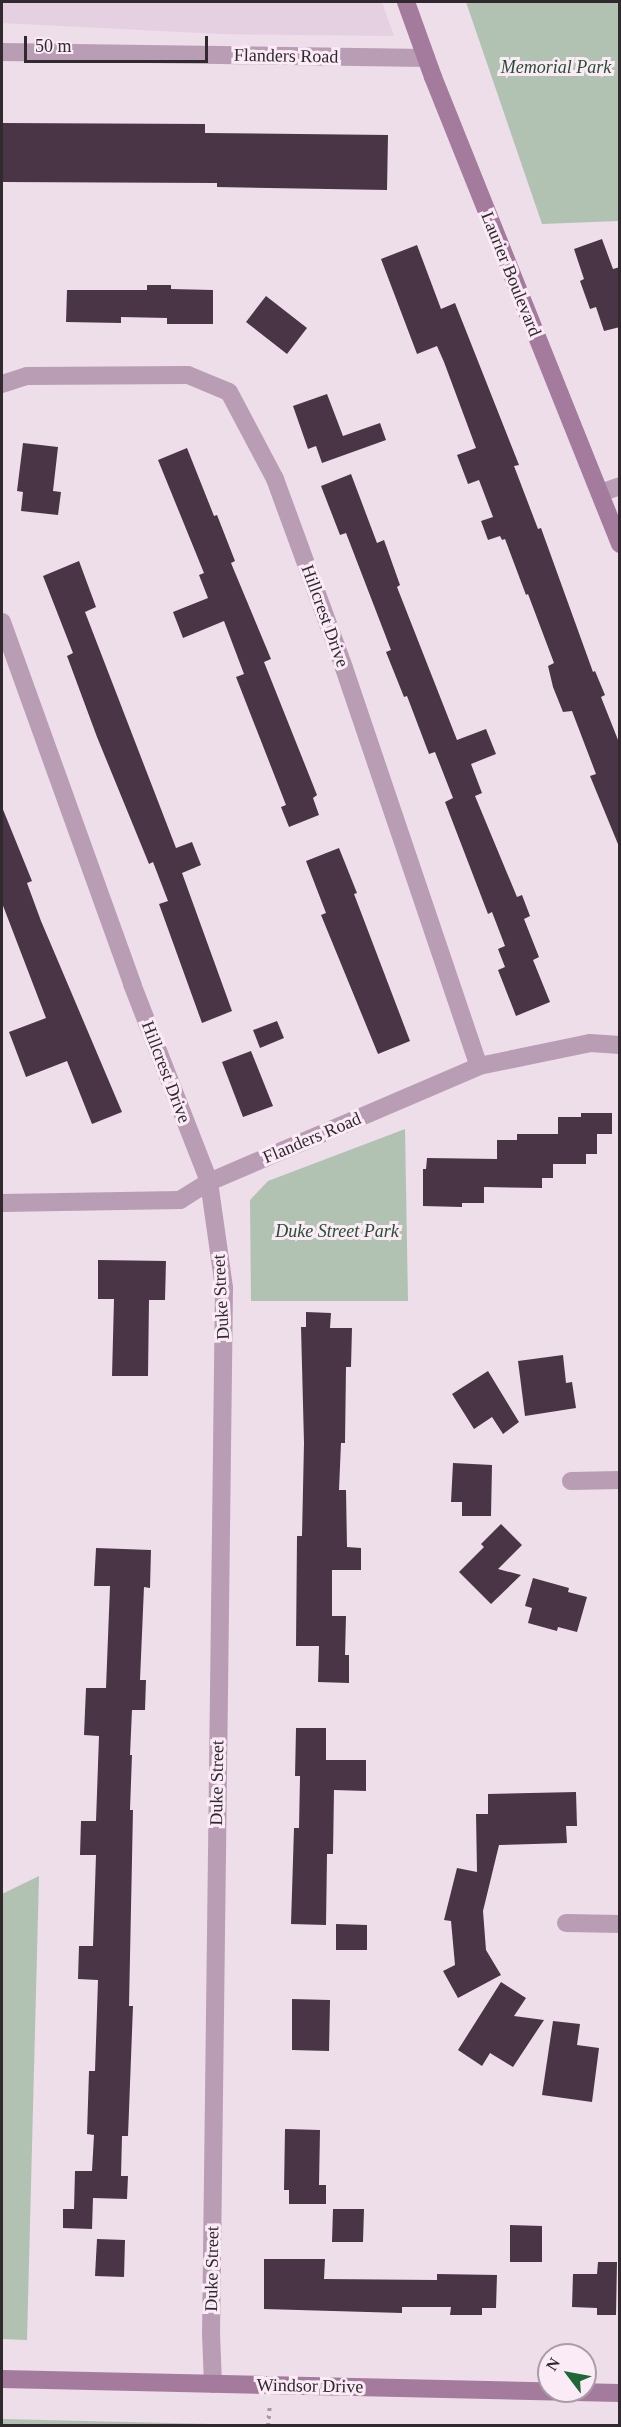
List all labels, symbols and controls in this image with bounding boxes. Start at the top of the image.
scale bar [27,24,212,62]
text: 50 m [35,36,72,56]
street label: Flanders Road [234,44,338,68]
park label: Memorial Park [501,56,611,78]
street label: Laurier Boulevard [476,209,546,339]
street label: Hillcrest Drive [296,562,354,670]
street label: Hillcrest Drive [137,1018,195,1126]
street label: Flanders Road [260,1108,364,1168]
park label: Duke Street Park [275,1220,399,1242]
street label: Duke Street [208,1254,234,1340]
street label: Duke Street [205,1740,229,1826]
street label: Duke Street [200,2226,224,2312]
north arrow [537,2343,597,2403]
text: N [543,2355,563,2374]
street label: Windsor Drive [256,2374,364,2398]

